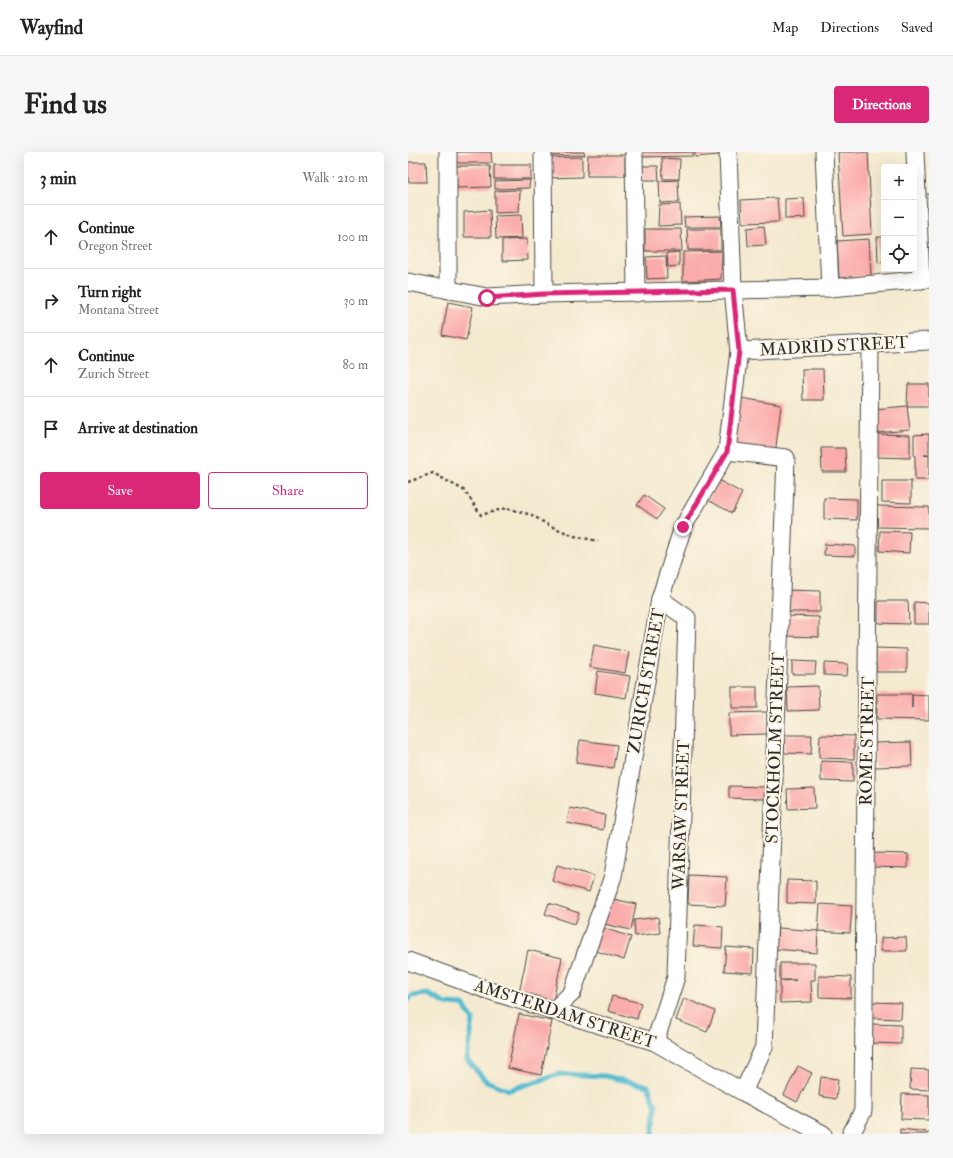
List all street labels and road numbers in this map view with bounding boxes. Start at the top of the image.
street label: MADRID STREET [759,332,909,360]
street label: ZURICH STREET [623,606,669,755]
street label: STOCKHOLM STREET [761,652,789,844]
street label: ROME STREET [855,676,879,806]
street label: WARSAW STREET [668,739,694,892]
street label: AMSTERDAM STREET [471,974,659,1053]

